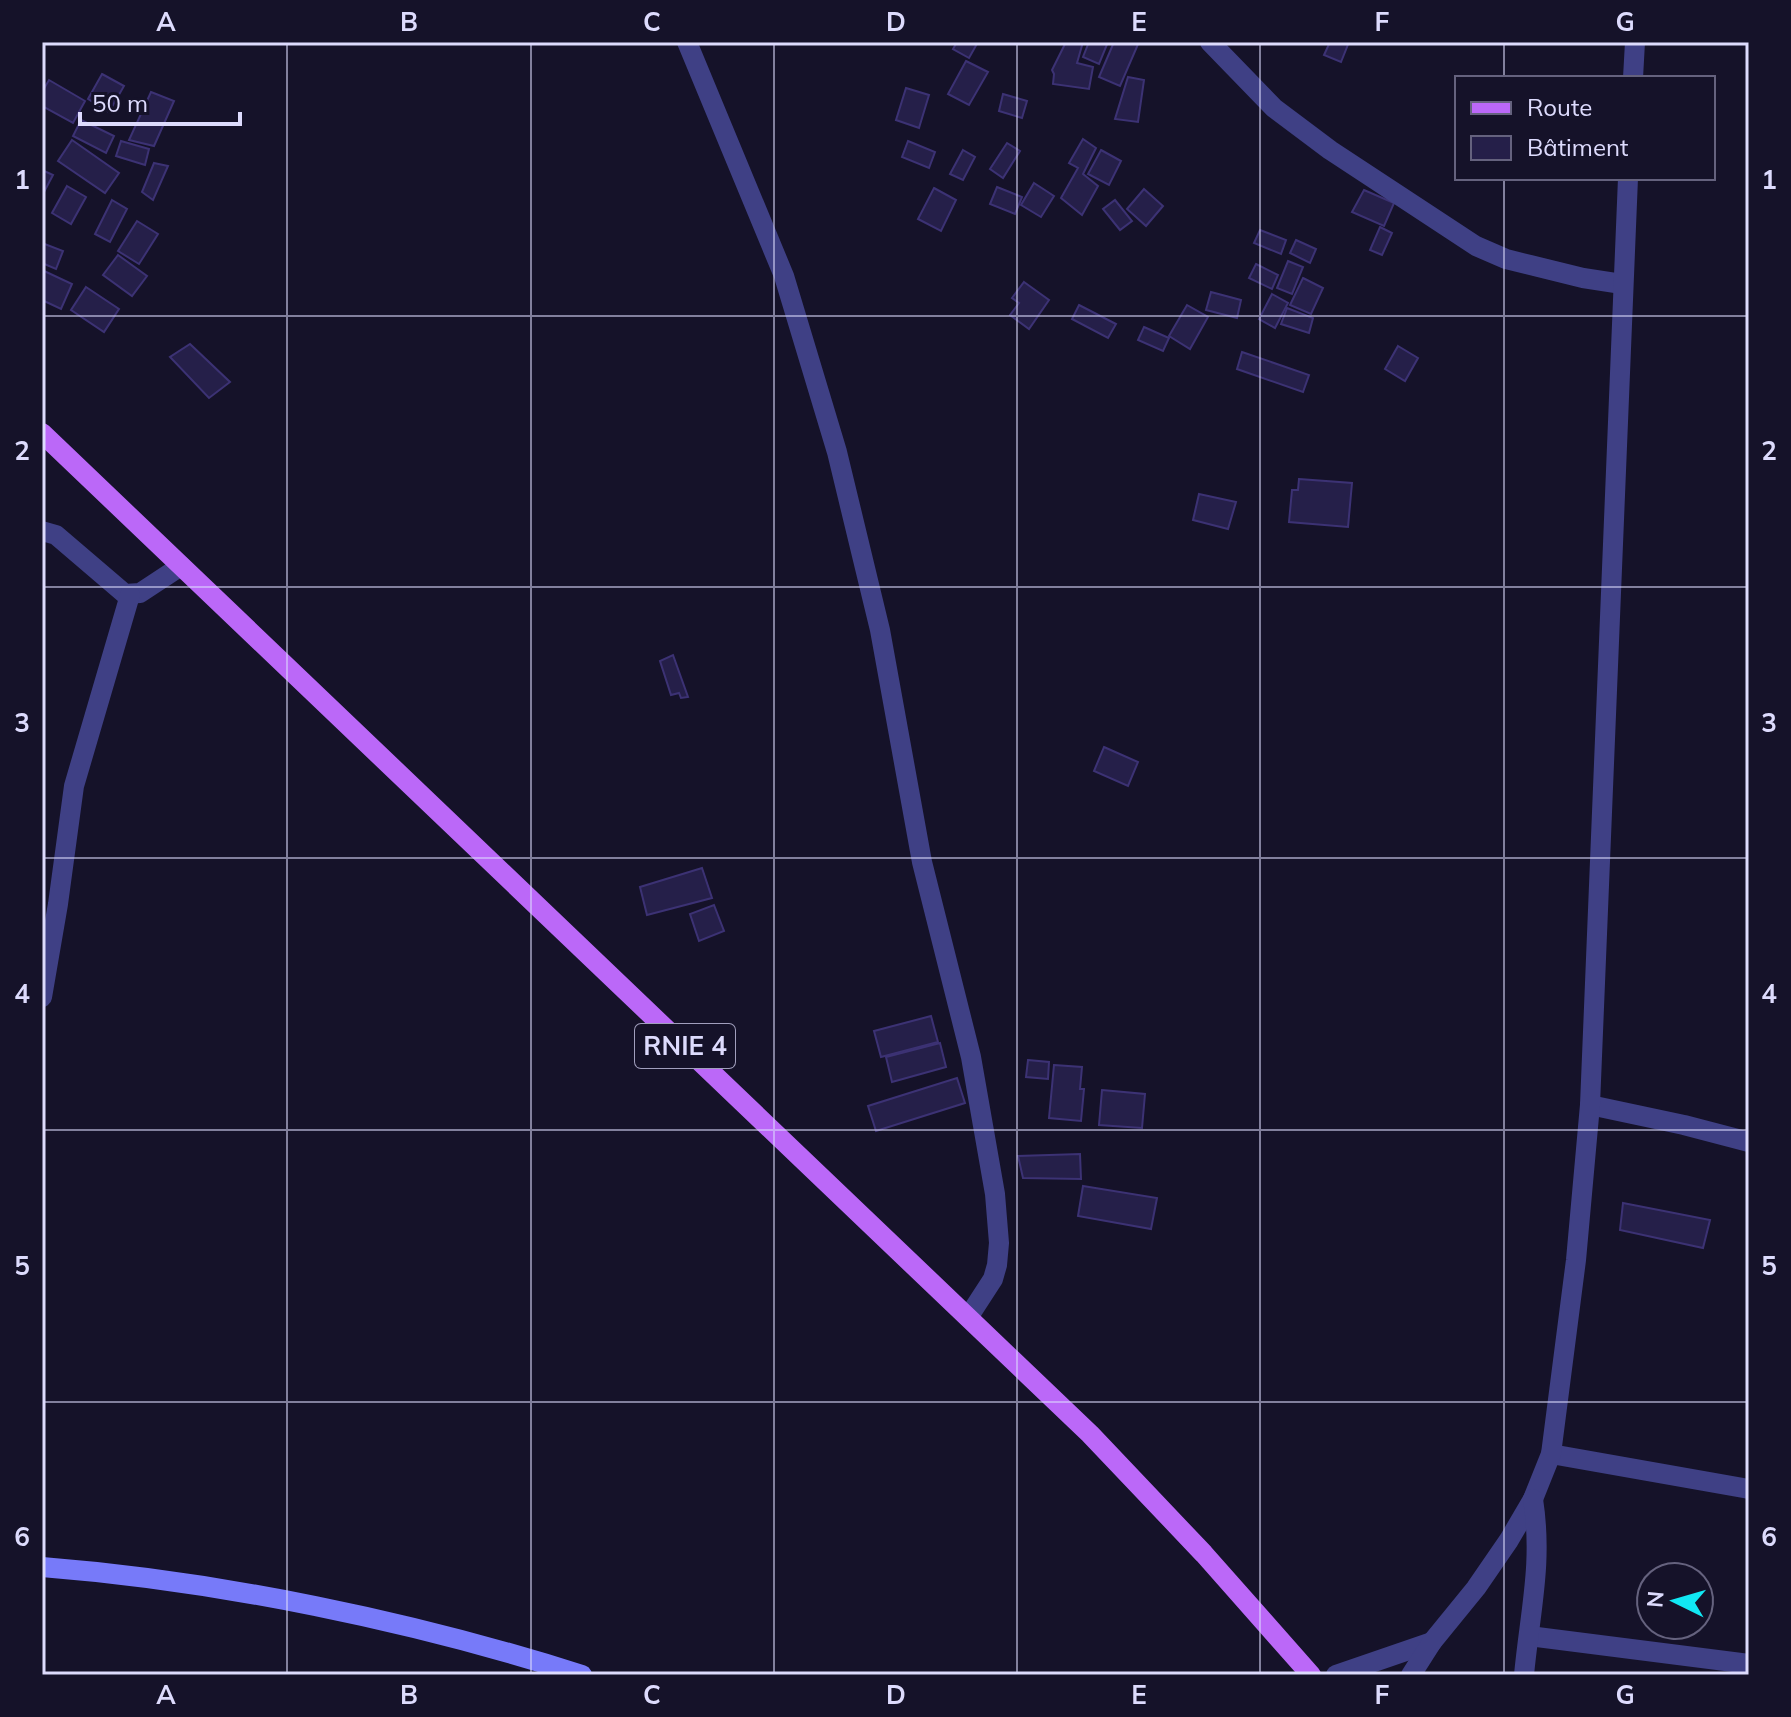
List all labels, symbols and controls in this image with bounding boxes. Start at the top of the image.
text: A [156,5,176,38]
text: B [400,5,418,38]
text: C [643,5,661,38]
text: D [886,5,906,38]
text: E [1131,5,1147,38]
text: F [1375,5,1390,38]
text: G [1615,5,1635,38]
scale bar [80,76,240,126]
legend [1455,76,1715,180]
text: 50 m [92,88,148,118]
text: Route [1527,92,1592,122]
text: Bâtiment [1527,132,1628,162]
text: 1 [14,163,30,196]
text: 1 [1761,163,1777,196]
text: 2 [14,434,30,467]
text: 2 [1761,434,1777,467]
text: 3 [14,706,30,739]
text: 3 [1761,706,1777,739]
text: 4 [14,977,30,1010]
text: 4 [1761,977,1777,1010]
road number: RNIE 4 [635,1024,735,1068]
text: 5 [14,1249,30,1282]
text: 5 [1761,1249,1777,1282]
text: 6 [14,1520,30,1553]
text: 6 [1761,1520,1777,1553]
north arrow [1635,1561,1715,1641]
text: N [1640,1590,1670,1609]
text: A [156,1678,176,1711]
text: B [400,1678,418,1711]
text: C [643,1678,661,1711]
text: D [886,1678,906,1711]
text: E [1131,1678,1147,1711]
text: F [1375,1678,1390,1711]
text: G [1615,1678,1635,1711]

